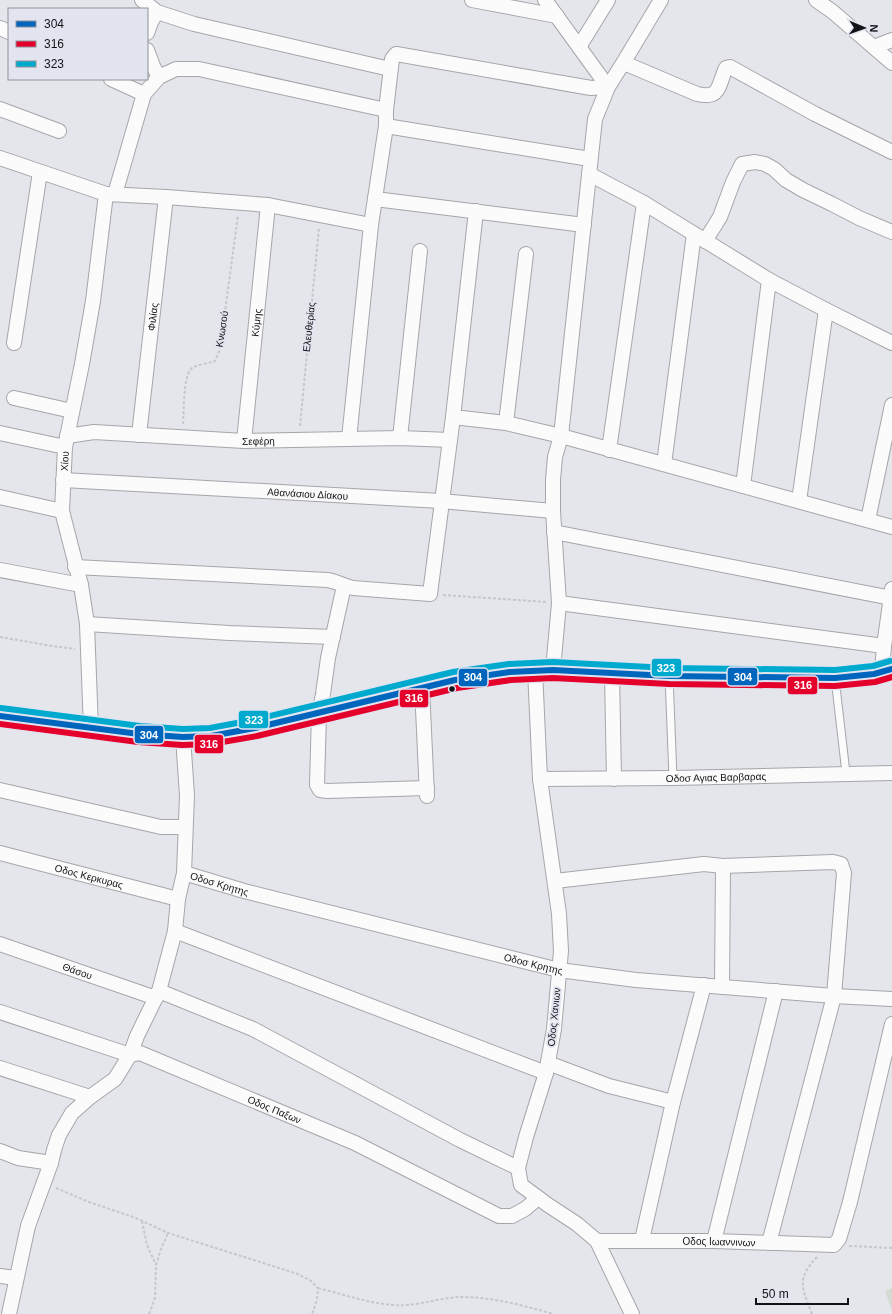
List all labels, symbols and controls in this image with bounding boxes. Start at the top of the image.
legend [8,8,148,80]
north arrow [844,8,884,48]
text: 304 [44,17,64,31]
text: N [868,24,880,33]
text: 316 [44,37,64,51]
text: 323 [44,57,64,71]
street label: Ελευθερίας [301,301,317,353]
street label: Φιλίας [145,302,159,331]
street label: Κύμης [249,308,263,337]
street label: Κνωσού [214,310,230,348]
street label: Σεφέρη [242,435,275,447]
street label: Χίου [58,451,70,471]
street label: Αθανάσιου Δίακου [267,486,348,501]
line badge: 323 [651,658,682,677]
text: 323 [657,662,675,674]
line badge: 304 [727,667,758,686]
line badge: 304 [458,668,488,687]
text: 304 [464,671,483,683]
text: 304 [734,671,753,683]
line badge: 316 [787,676,818,695]
text: 316 [794,679,812,691]
unlabelled marker [447,684,457,694]
line badge: 316 [399,689,429,708]
text: 316 [405,692,423,704]
line badge: 323 [238,710,269,729]
text: 323 [245,714,263,726]
line badge: 304 [134,725,164,744]
text: 304 [140,729,159,741]
line badge: 316 [194,734,224,754]
text: 316 [200,738,218,750]
street label: Οδοσ Αγιας Βαρβαρας [666,770,767,784]
street label: Οδος Κερκυρας [54,862,125,890]
street label: Οδοσ Κρητης [189,870,250,897]
street label: Οδοσ Κρητης [503,951,564,976]
street label: Θάσου [61,961,94,981]
street label: Οδος Χανιων [545,987,563,1047]
street label: Οδος Παξων [246,1093,303,1125]
street label: Οδος Ιωαννινων [683,1235,756,1248]
scale bar [756,1280,848,1306]
text: 50 m [762,1287,789,1301]

